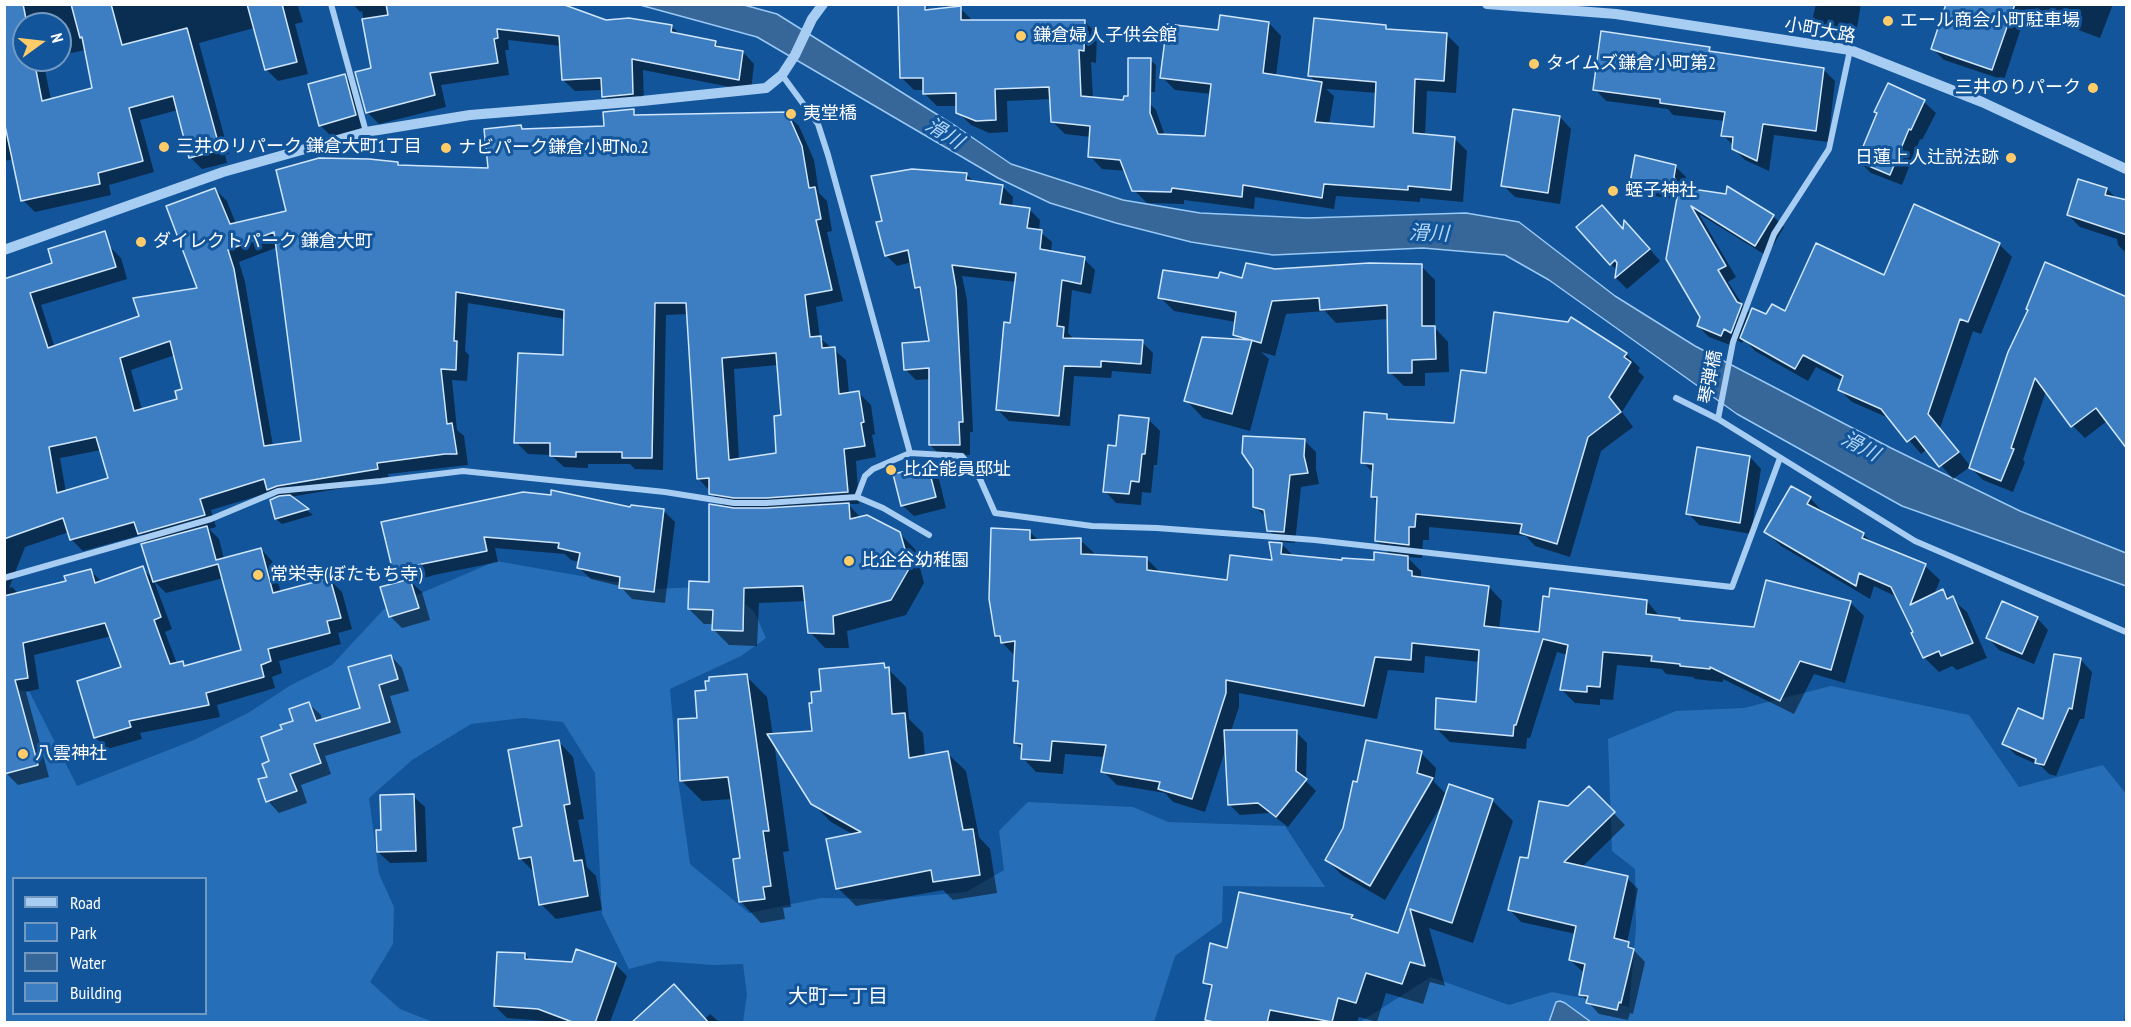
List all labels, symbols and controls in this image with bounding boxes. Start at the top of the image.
place label: エール商会小町駐車場 [1900,10,2080,32]
north arrow [12,12,72,72]
street label: 小町大路 [1783,14,1857,48]
marker: エール商会小町駐車場 [1881,14,1895,28]
place label: 鎌倉婦人子供会館 [1033,25,1177,47]
marker: 鎌倉婦人子供会館 [1014,29,1028,43]
text: N [47,31,68,45]
place label: タイムズ鎌倉小町第2 [1546,53,1716,75]
marker: タイムズ鎌倉小町第2 [1527,57,1541,71]
place label: 三井のりパーク [1955,77,2081,99]
marker: 三井のりパーク [2086,81,2100,95]
place label: 夷堂橋 [803,103,857,125]
marker: 夷堂橋 [784,107,798,121]
water label: 滑川 [921,113,967,155]
place label: 三井のリパーク 鎌倉大町1丁目 [176,136,422,158]
place label: ナビパーク鎌倉小町No.2 [458,137,649,159]
marker: 三井のリパーク 鎌倉大町1丁目 [157,140,171,154]
marker: ナビパーク鎌倉小町No.2 [439,141,453,155]
place label: 日蓮上人辻説法跡 [1855,147,1999,169]
marker: 日蓮上人辻説法跡 [2004,151,2018,165]
place label: 蛭子神社 [1625,180,1697,202]
marker: 蛭子神社 [1606,184,1620,198]
water label: 滑川 [1409,221,1449,247]
place label: ダイレクトパーク 鎌倉大町 [153,231,373,253]
marker: ダイレクトパーク 鎌倉大町 [134,235,148,249]
street label: 琴弾橋 [1695,348,1727,406]
water label: 滑川 [1837,427,1883,467]
place label: 比企能員邸址 [903,459,1011,481]
marker: 比企能員邸址 [884,463,898,477]
place label: 比企谷幼稚園 [861,550,969,572]
marker: 比企谷幼稚園 [842,554,856,568]
place label: 常栄寺(ぼたもち寺) [270,564,422,586]
marker: 常栄寺(ぼたもち寺) [251,568,265,582]
place label: 八雲神社 [35,743,107,765]
marker: 八雲神社 [16,747,30,761]
legend [12,877,207,1015]
text: Road [70,891,101,914]
text: Park [70,921,97,944]
text: Water [70,951,106,974]
text: Building [70,981,122,1004]
district label: 大町一丁目 [788,985,888,1009]

